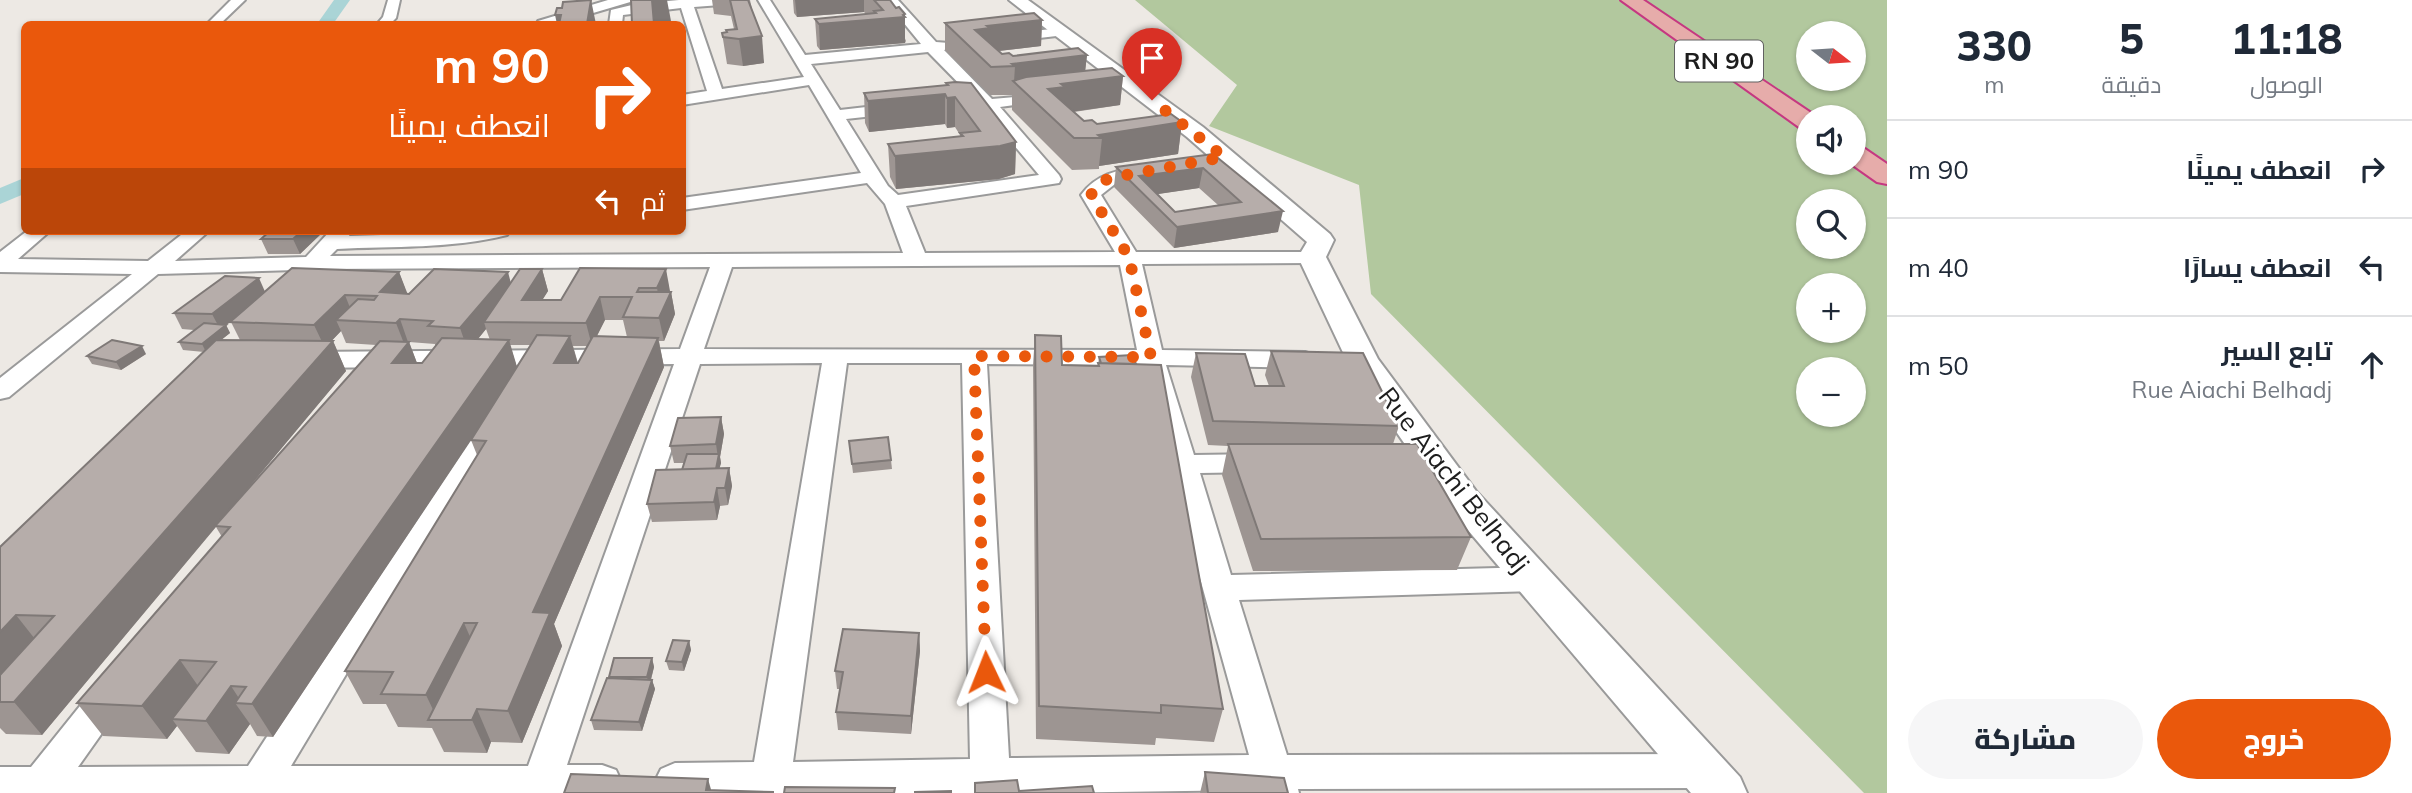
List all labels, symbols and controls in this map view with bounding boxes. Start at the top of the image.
text: 5 [2119,12,2144,65]
text: 11:18 [2231,12,2343,65]
text: 330 [1956,19,2032,72]
north arrow [1796,21,1866,91]
map controls [1796,21,1866,427]
pin [1122,28,1182,100]
text: 90 m [434,34,550,95]
icon: arrive [1133,39,1171,77]
road number: RN 90 [1675,40,1763,82]
icon: right [574,49,665,140]
text: m [1984,70,2004,99]
text: دقيقة [2102,70,2161,99]
text: الوصول [2250,70,2323,99]
text: انعطف يمينًا [388,105,550,145]
button: sound [1796,105,1866,175]
icon: right [2353,150,2391,188]
text: 90 m [1908,153,1969,186]
text: انعطف يمينًا [2186,153,2332,186]
icon: left [589,182,627,220]
text: ثم [641,185,665,218]
button: search [1796,189,1866,259]
icon: left [2353,248,2391,286]
text: 40 m [1908,251,1969,284]
text: انعطف يسارًا [2183,251,2332,284]
button: + [1796,273,1866,343]
text: تابع السير [2221,334,2332,367]
icon: ahead [2353,346,2391,384]
text: 50 m [1908,349,1969,382]
button: − [1796,357,1866,427]
text: Rue Aiachi Belhadj [2132,375,2332,404]
street label: Rue Aiachi Belhadj [1372,380,1537,579]
position arrow [949,635,1023,709]
button: مشاركة [1908,699,2143,779]
button: خروج [2157,699,2391,779]

